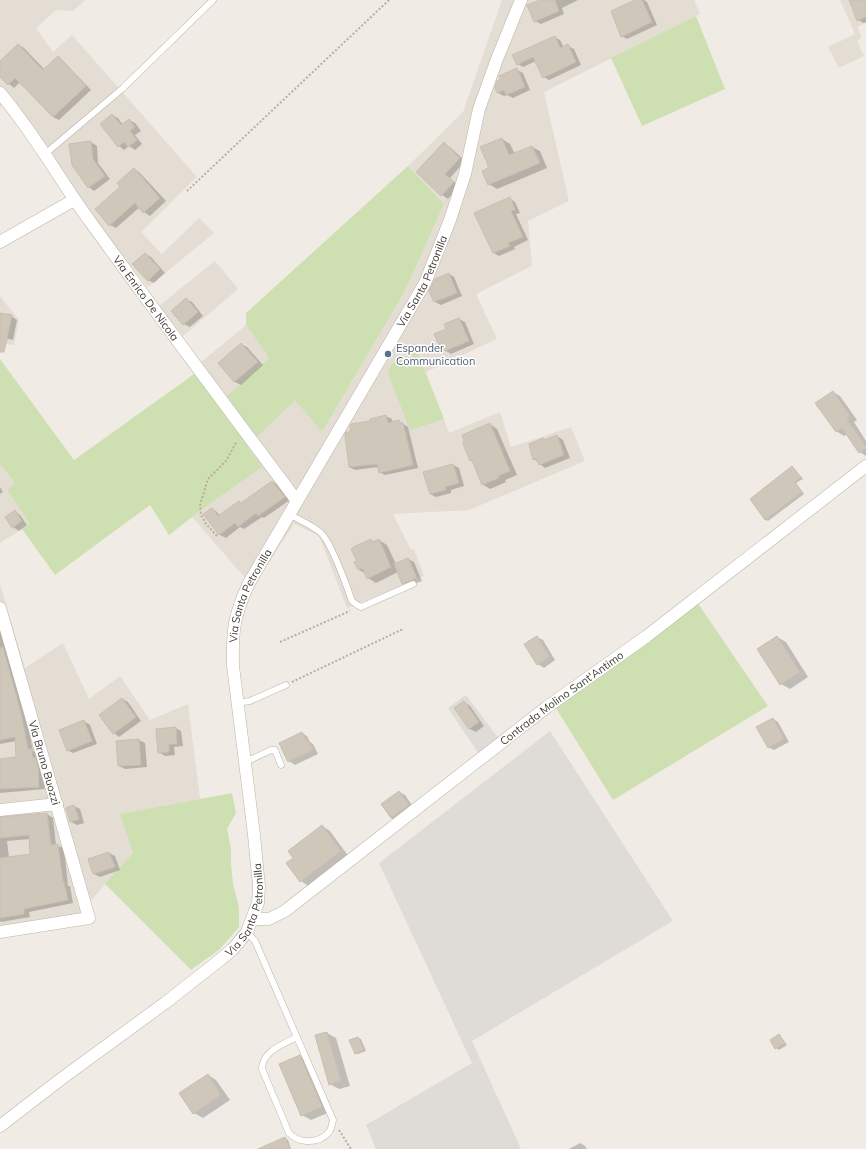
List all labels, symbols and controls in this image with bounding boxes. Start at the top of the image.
street label: Via Santa Petronilla [394,233,450,330]
street label: Via Enrico De Nicola [110,253,182,344]
place label: Espander Communication [396,341,475,368]
marker: Espander Communication [383,349,393,359]
street label: Via Santa Petronilla [226,546,275,643]
street label: Contrada Molino Sant'Antimo [497,648,626,748]
street label: Via Bruno Buozzi [26,719,63,807]
street label: Via Santa Petronilla [222,863,266,960]

